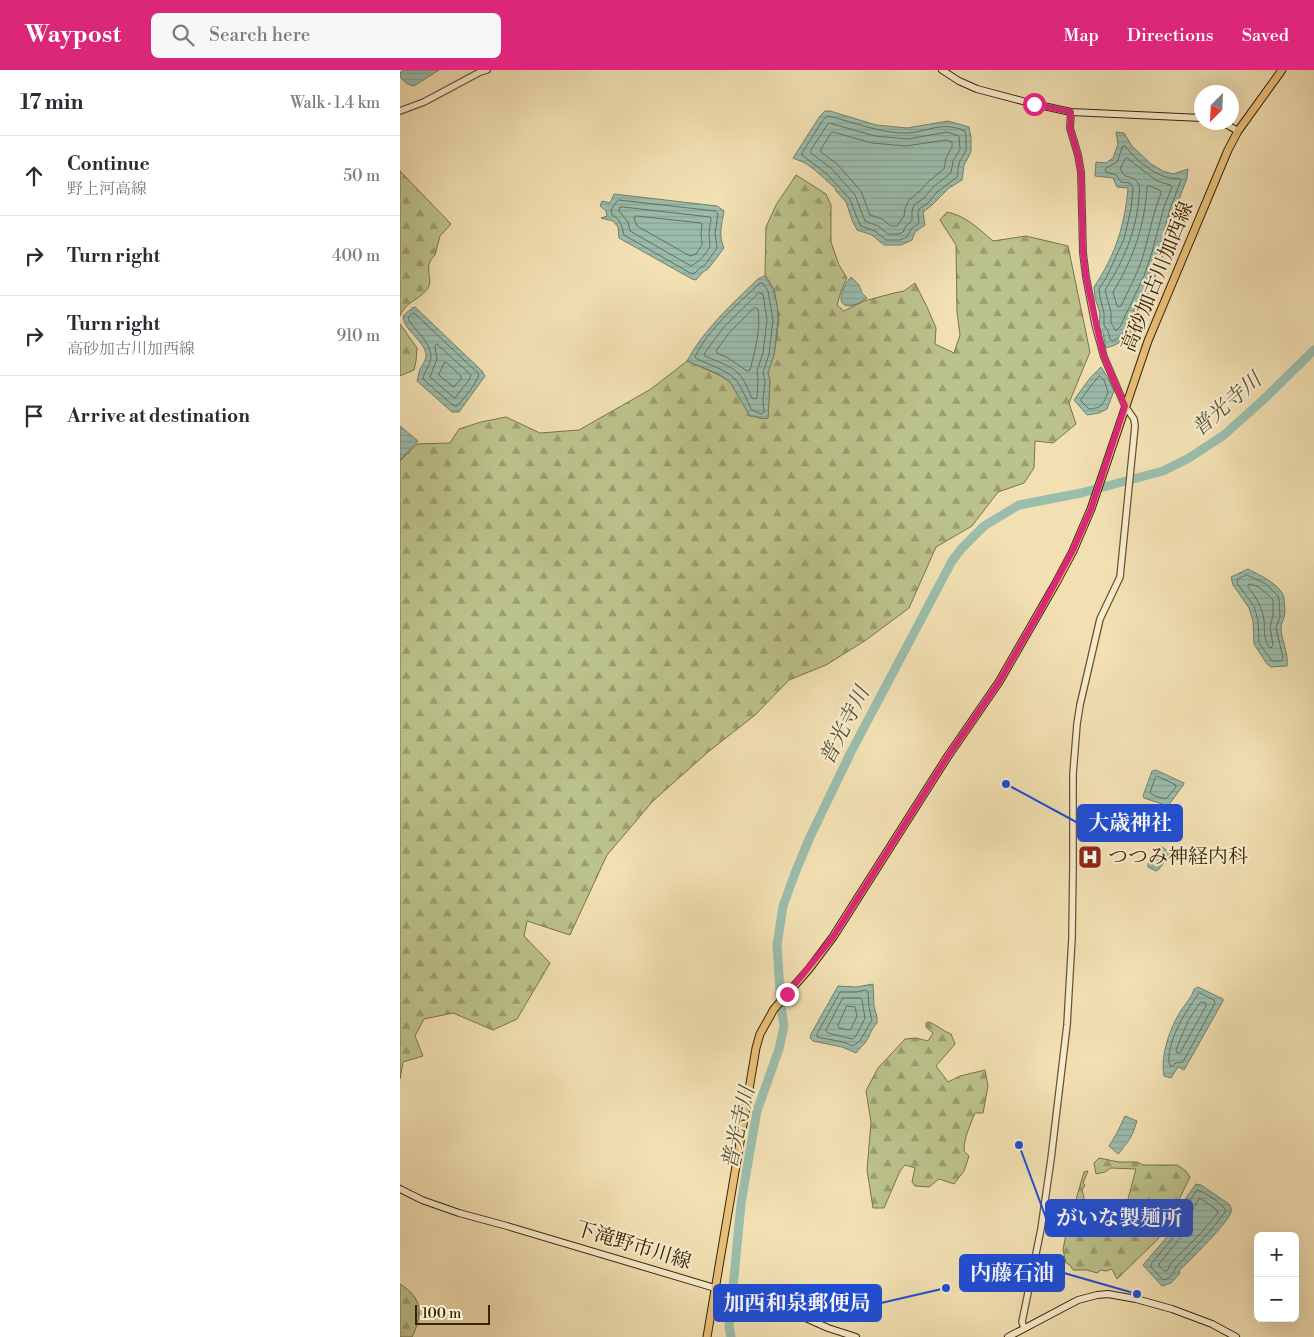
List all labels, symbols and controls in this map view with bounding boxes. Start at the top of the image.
search box [151,13,501,58]
text: Waypost [25,20,121,50]
icon: search [169,21,197,49]
text: Search here [209,23,310,47]
text: Map [1063,24,1099,47]
text: Directions [1127,24,1214,47]
text: Saved [1242,24,1289,47]
north arrow [1194,85,1239,130]
text: 17 min [20,90,83,116]
text: Walk · 1.4 km [290,93,380,113]
route start [1023,93,1046,116]
text: Continue [67,152,150,176]
icon: ahead [20,162,48,190]
text: 50 m [343,166,380,186]
text: 野上河高線 [67,179,147,199]
street label: 高砂加古川加西線 [1116,198,1200,356]
icon: right [20,242,48,270]
text: Turn right [67,244,160,268]
text: 400 m [332,246,380,266]
text: Turn right [67,312,160,336]
icon: right [20,322,48,350]
text: 910 m [337,326,380,346]
text: 高砂加古川加西線 [67,339,195,359]
water label: 普光寺川 [1187,366,1269,442]
icon: arrive [20,402,48,430]
text: Arrive at destination [67,404,250,428]
water label: 普光寺川 [814,681,877,769]
callout: 大歳神社 [1078,805,1182,841]
text: 大歳神社 [1088,811,1172,837]
hospital icon: つつみ神経内科 [1077,844,1103,870]
place label: つつみ神経内科 [1108,845,1248,870]
route end [776,983,799,1006]
water label: 普光寺川 [717,1082,762,1172]
callout: がいな製麺所 [1046,1200,1192,1236]
text: がいな製麺所 [1056,1206,1182,1232]
street label: 下滝野市川線 [572,1217,694,1275]
map controls [1254,1232,1299,1322]
button: + [1254,1232,1299,1277]
callout: 内藤石油 [960,1255,1064,1291]
text: 内藤石油 [970,1261,1054,1287]
button: − [1254,1277,1299,1322]
callout: 加西和泉郵便局 [714,1285,881,1321]
text: 加西和泉郵便局 [724,1291,871,1317]
scale bar [415,1302,490,1325]
text: 100 m [422,1305,461,1323]

